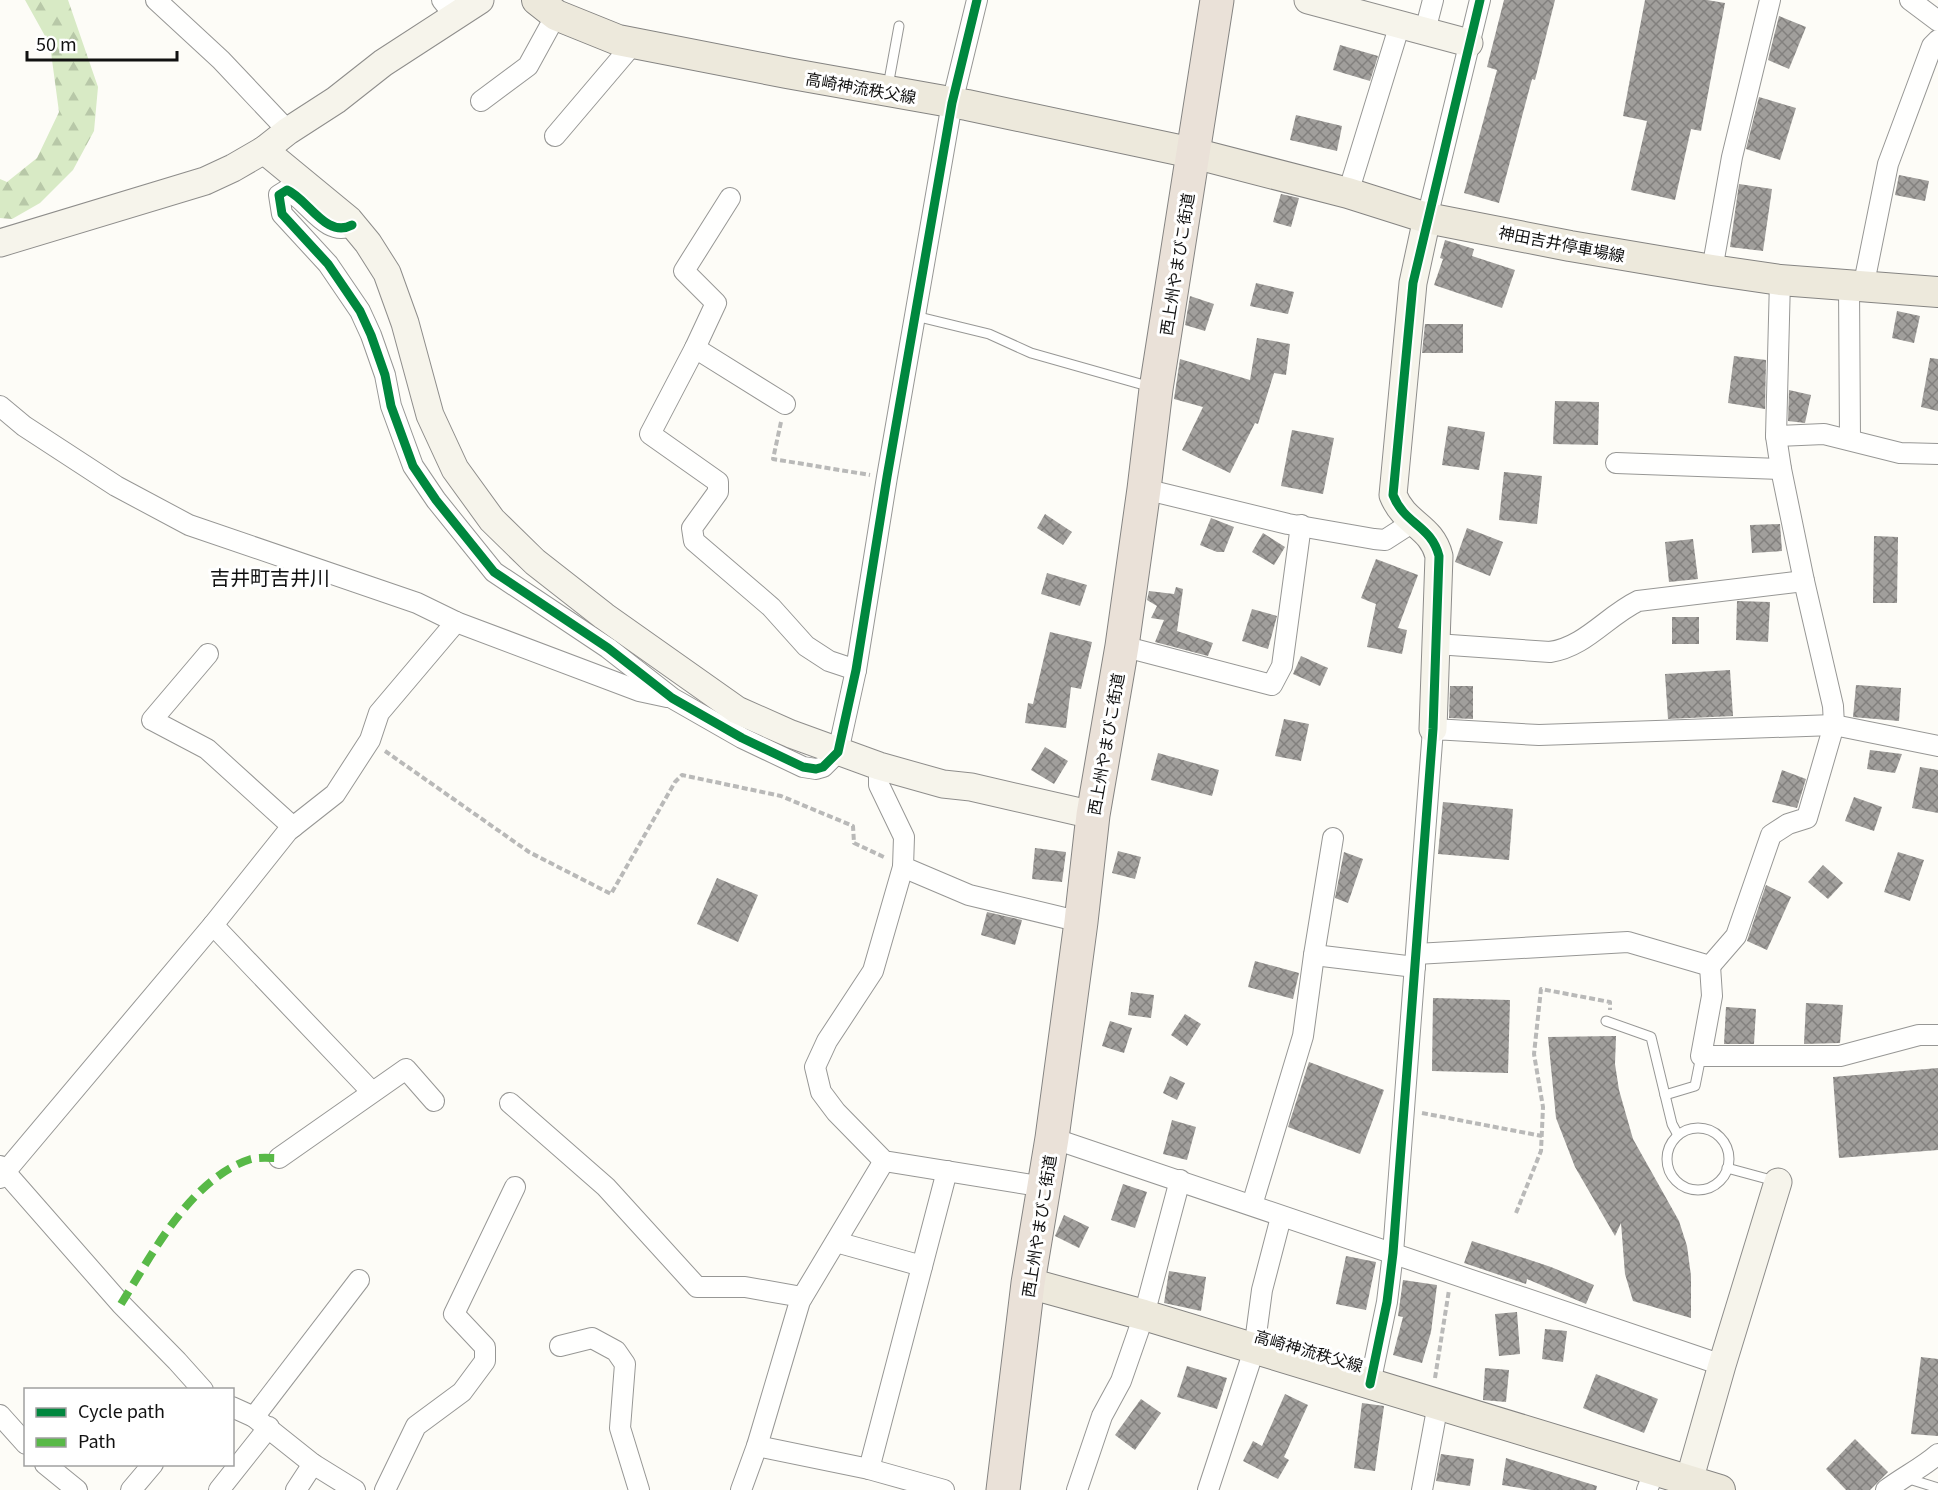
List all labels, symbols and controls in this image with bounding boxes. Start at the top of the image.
scale bar [27,24,177,62]
text: 50 m [36,30,77,56]
street label: 高崎神流秩父線 [804,65,918,109]
street label: 西上州やまびこ街道 [1153,191,1199,337]
street label: 神田吉井停車場線 [1497,219,1627,267]
district label: 吉井町吉井川 [210,562,330,591]
street label: 西上州やまびこ街道 [1081,671,1129,817]
street label: 西上州やまびこ街道 [1015,1153,1061,1299]
street label: 高崎神流秩父線 [1252,1323,1366,1377]
legend [24,1388,234,1466]
text: Cycle path [78,1397,165,1423]
text: Path [78,1427,116,1453]

